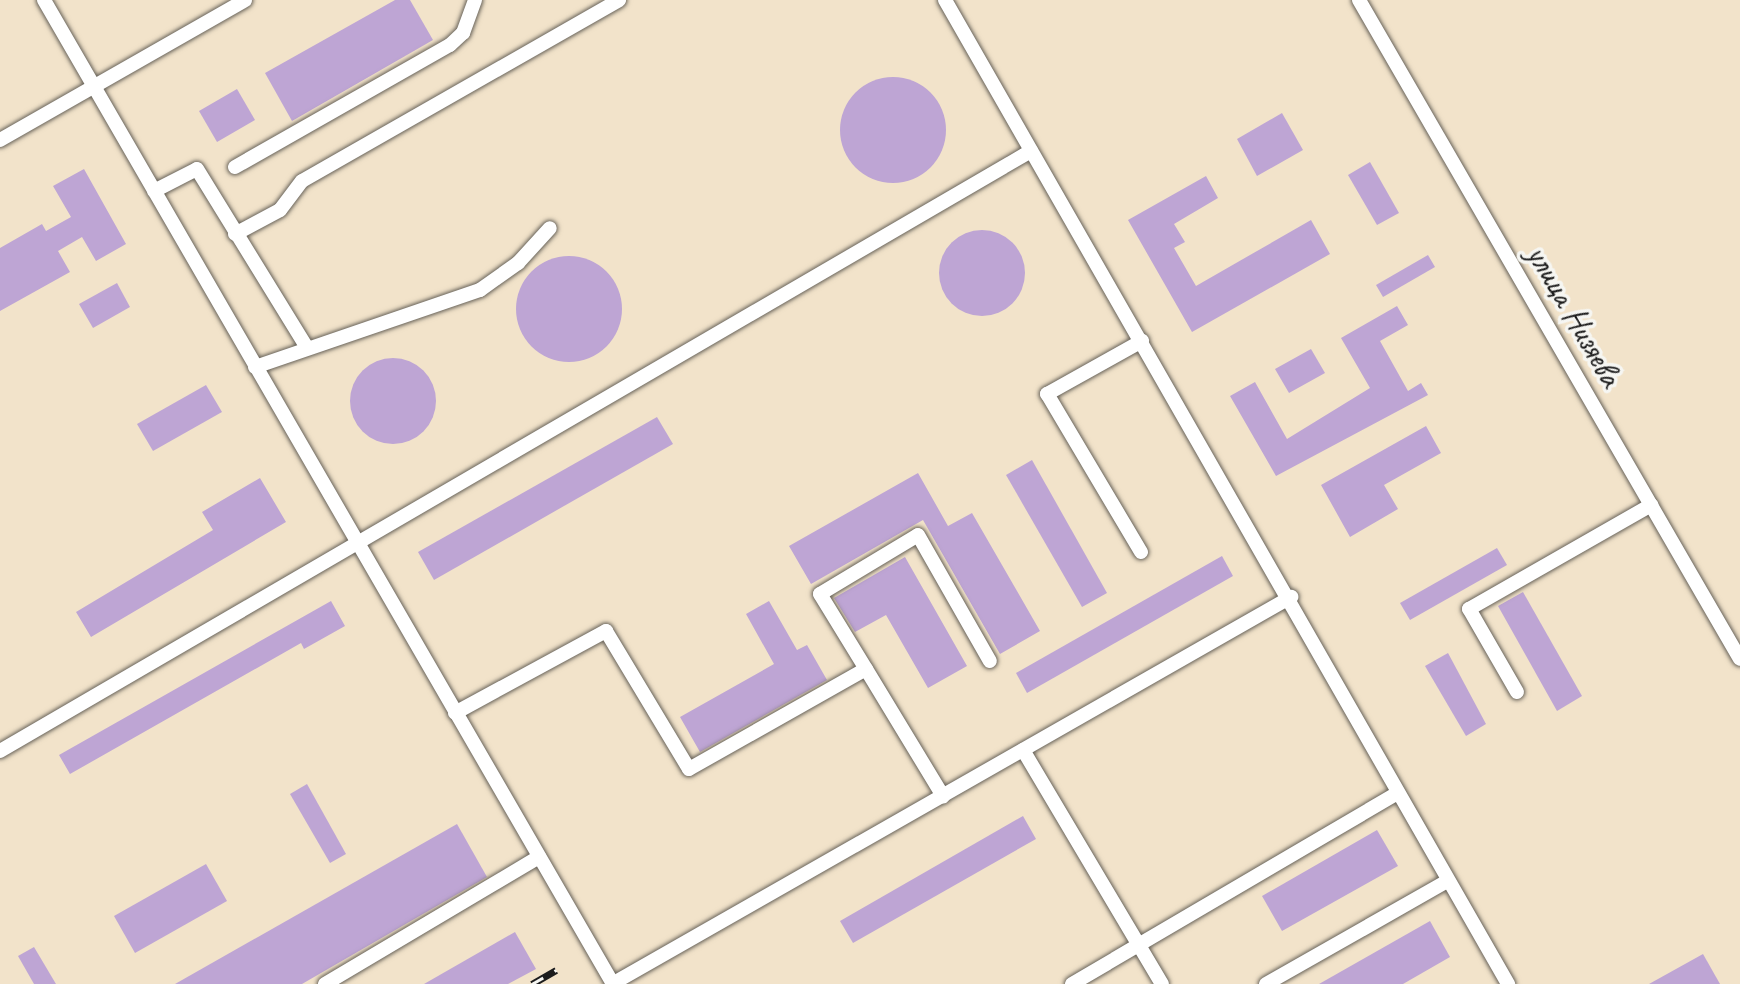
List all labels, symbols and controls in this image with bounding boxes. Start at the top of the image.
street label: улица Низяева [1518,238,1630,394]

